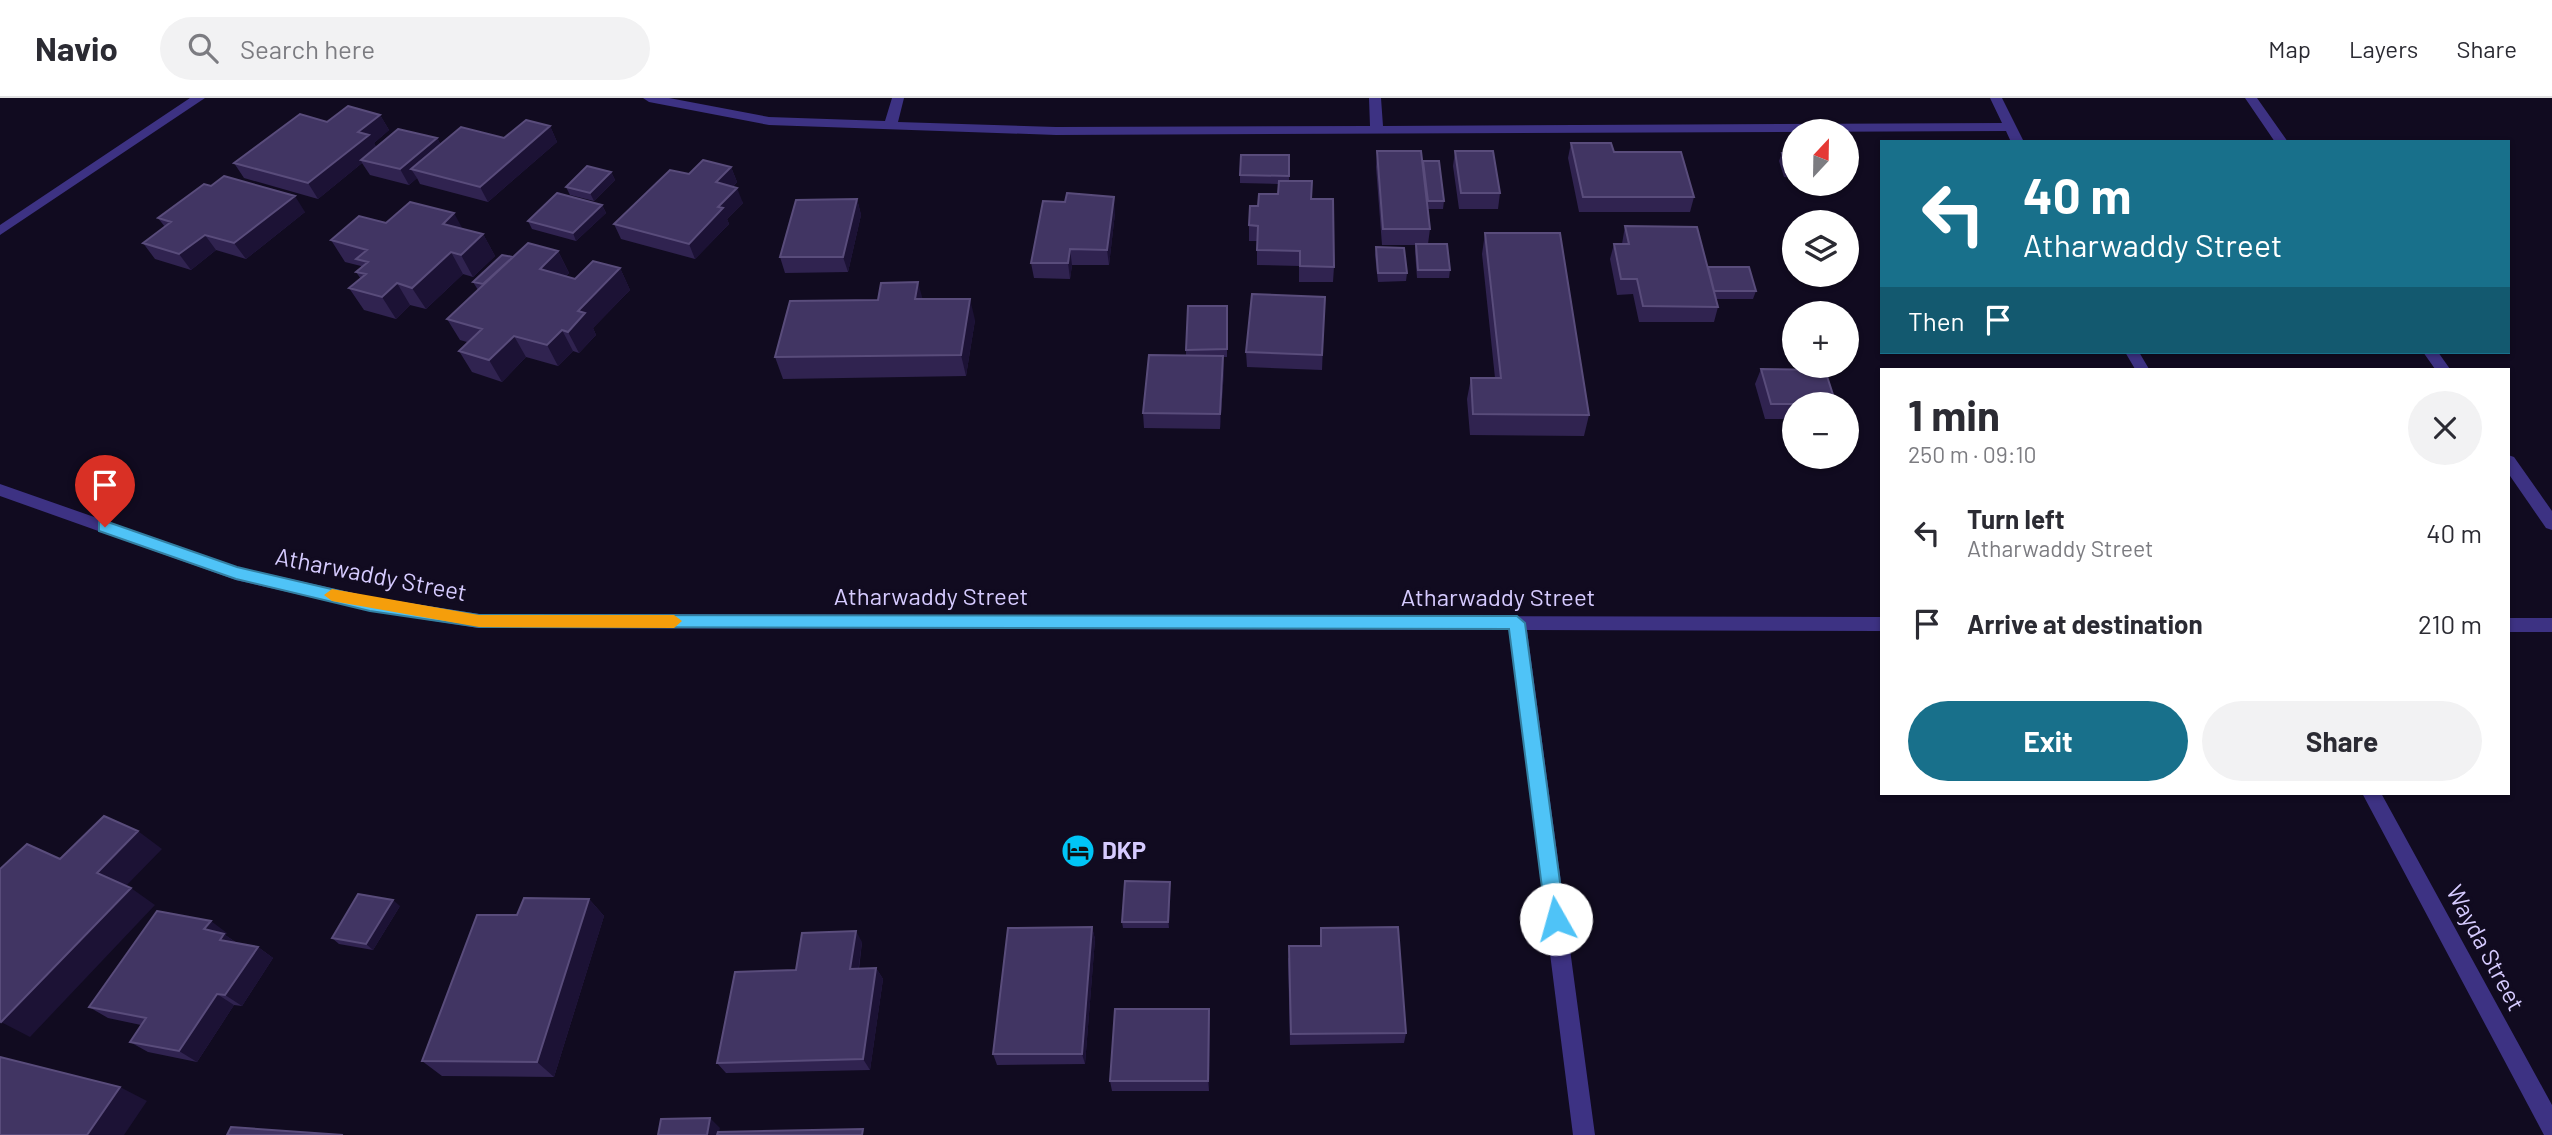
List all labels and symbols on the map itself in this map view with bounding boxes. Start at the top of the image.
north arrow [1782,119,1858,196]
pin [75,455,135,527]
street label: Atharwaddy Street [273,541,470,606]
street label: Atharwaddy Street [834,581,1028,610]
street label: Atharwaddy Street [1401,582,1595,611]
hotel icon: DKP [1059,832,1097,870]
place label: DKP [1102,835,1146,864]
street label: Wayda Street [2441,879,2532,1015]
position arrow [1519,882,1593,956]

